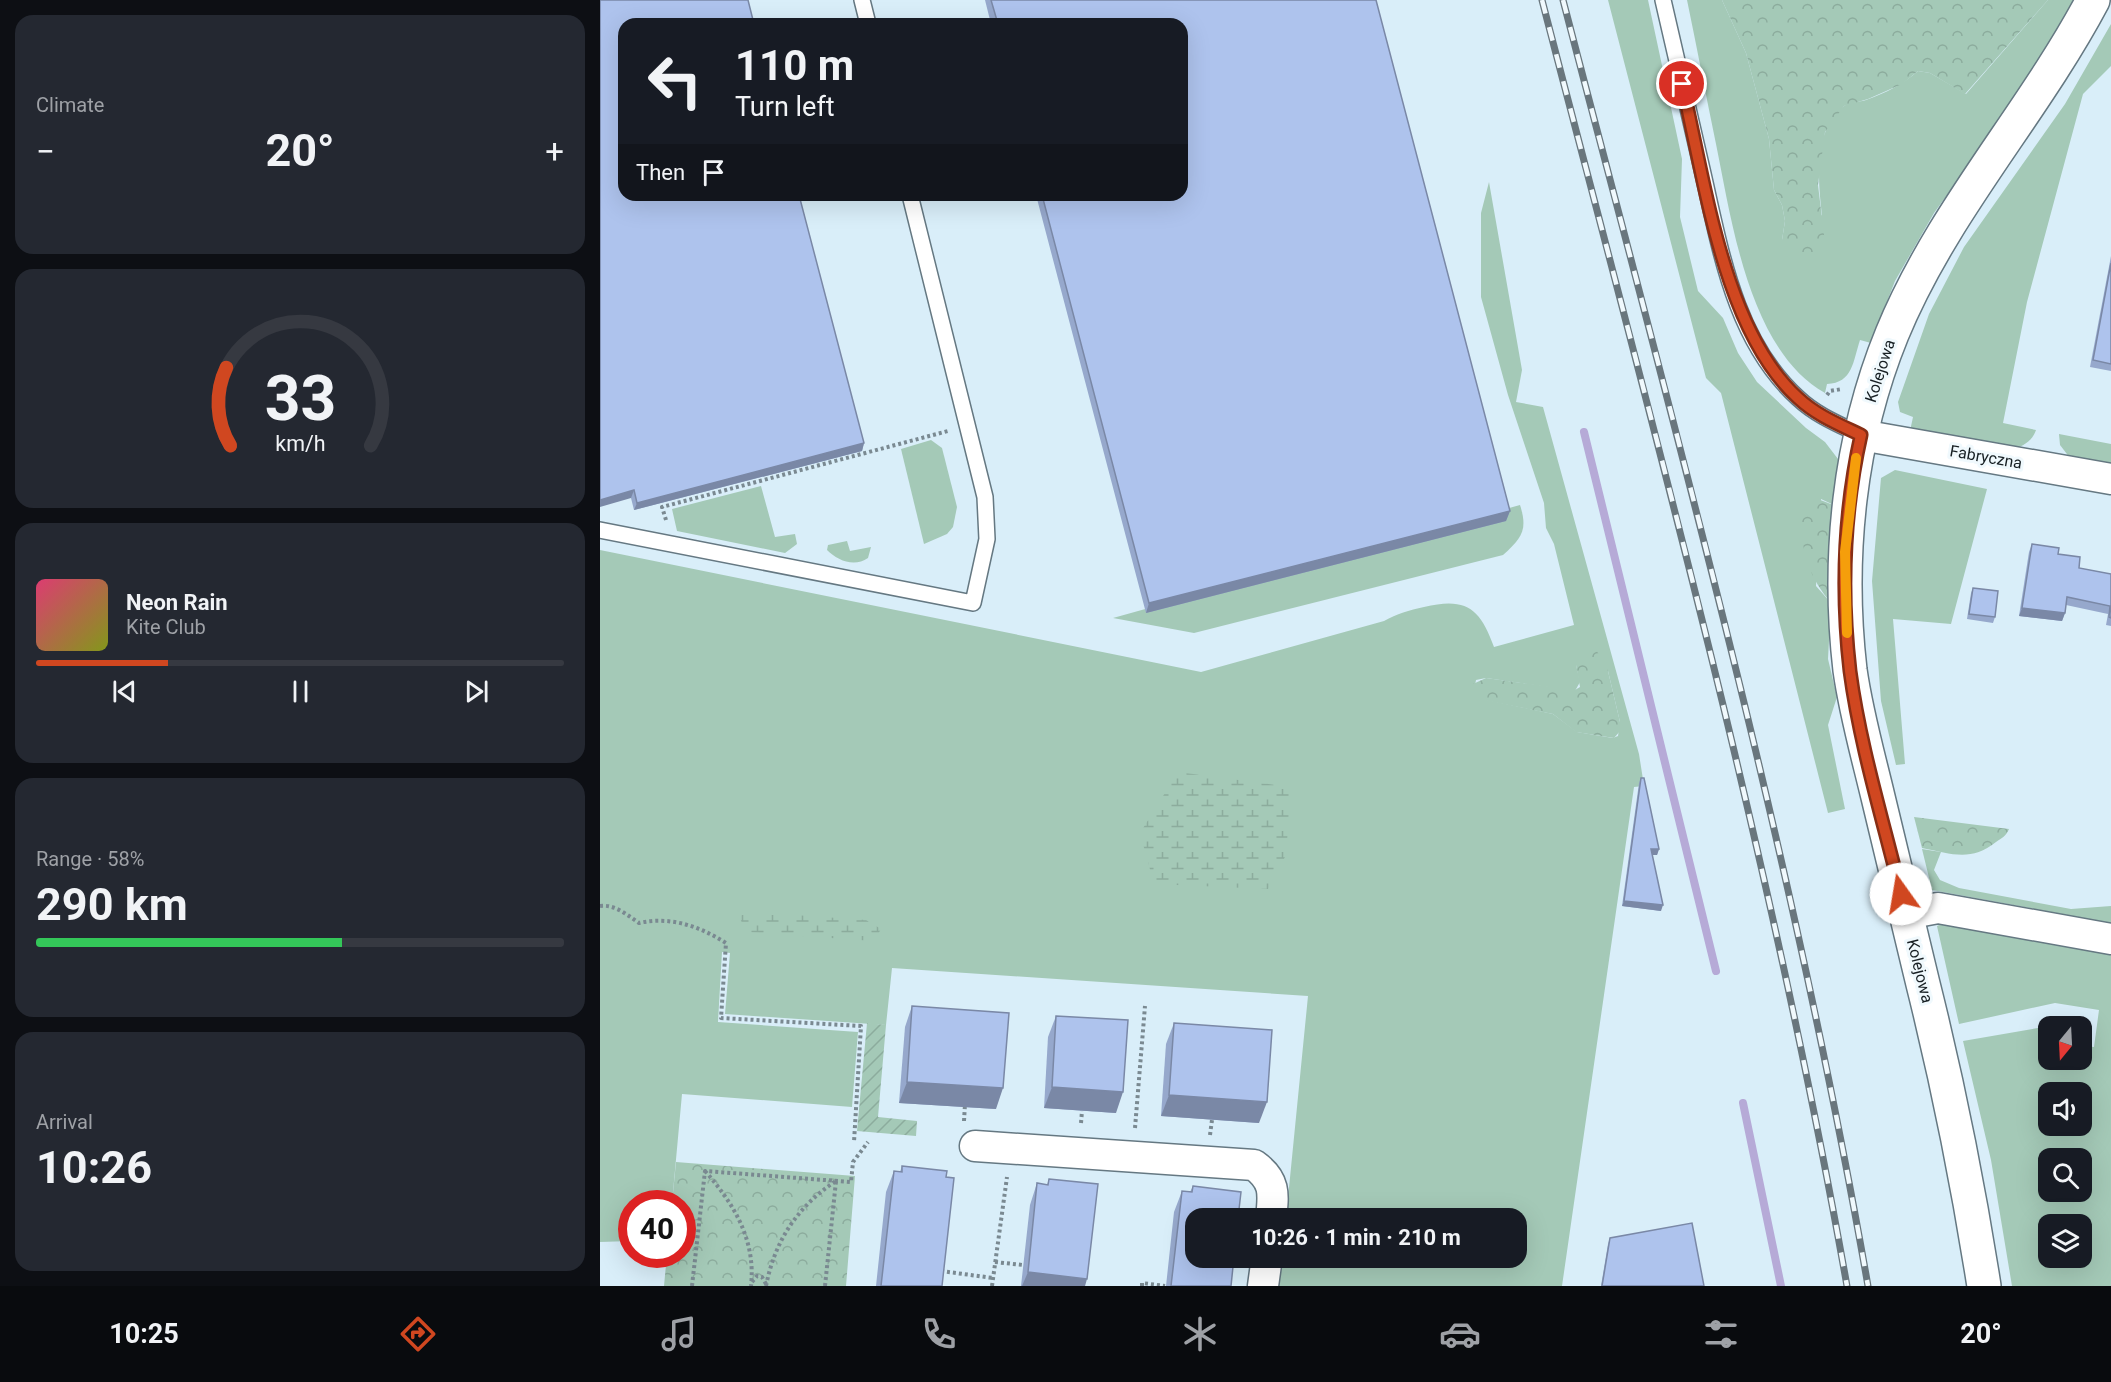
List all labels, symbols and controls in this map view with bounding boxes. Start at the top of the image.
text: 110 m [735,41,854,90]
icon: left [636,42,714,120]
pin [1656,58,1707,109]
icon: arrive [1665,67,1698,100]
text: Turn left [735,91,835,123]
text: Climate [36,93,104,117]
text: 20° [265,124,335,177]
text: − [36,132,55,171]
text: + [545,132,564,171]
icon: arrive [697,156,730,189]
text: Then [636,160,685,185]
street label: Kolejowa [1861,337,1899,405]
text: 33 [264,362,336,435]
text: km/h [275,431,325,456]
street label: Fabryczna [1948,441,2024,473]
text: Neon Rain [126,590,228,615]
text: Kite Club [126,615,206,639]
icon: previous [108,675,141,708]
icon: pause [284,675,317,708]
icon: next [460,675,493,708]
text: Range · 58% [36,847,144,871]
position arrow [1869,862,1933,926]
text: 290 km [36,878,188,931]
street label: Kolejowa [1903,937,1937,1005]
north arrow [2038,1016,2092,1070]
map controls [2038,1016,2092,1268]
button: sound [2038,1082,2092,1136]
text: Arrival [36,1110,93,1134]
text: 10:26 [36,1141,152,1194]
button: search [2038,1148,2092,1202]
speed limit sign: 40 [618,1190,696,1268]
button: layers [2038,1214,2092,1268]
text: 10:26 · 1 min · 210 m [1251,1225,1461,1250]
icon: directions [397,1313,439,1355]
icon: music [658,1313,700,1355]
icon: phone [918,1313,960,1355]
icon: climate [1179,1313,1221,1355]
icon: car [1439,1313,1481,1355]
icon: filters [1700,1313,1742,1355]
text: 10:25 [109,1318,179,1350]
text: 20° [1960,1318,2002,1350]

